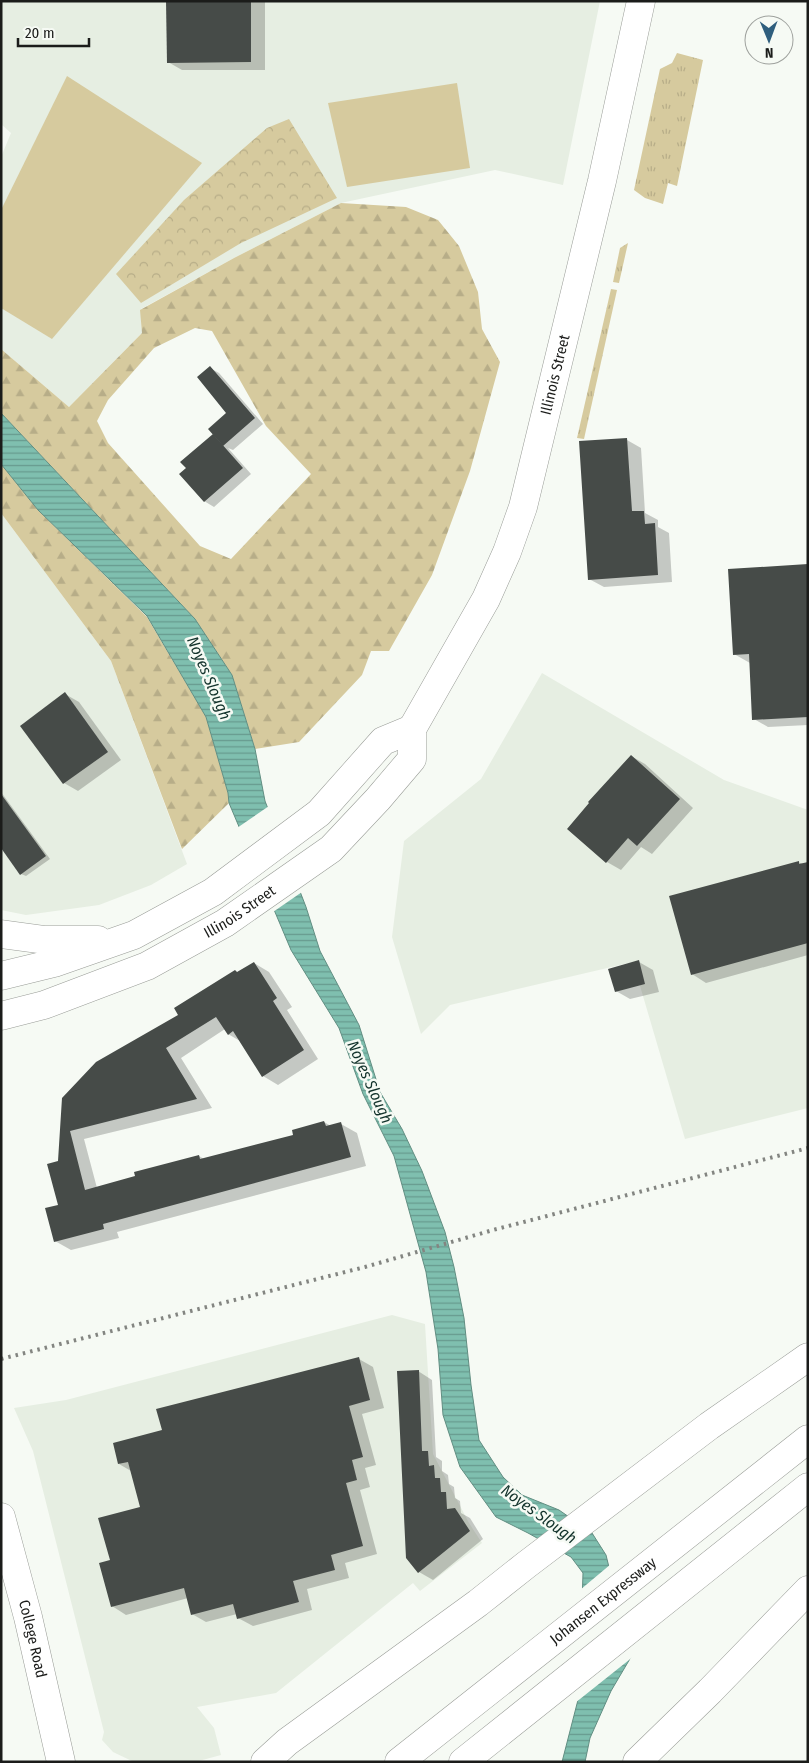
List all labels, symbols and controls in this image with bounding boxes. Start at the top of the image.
scale bar [18,15,89,47]
north arrow [744,15,794,65]
text: 20 m [25,24,55,42]
text: N [765,44,774,61]
street label: Illinois Street [537,333,574,417]
water label: Noyes Slough [183,634,235,722]
street label: Illinois Street [201,882,279,942]
water label: Noyes Slough [343,1038,397,1126]
water label: Noyes Slough [498,1480,580,1548]
street label: Johansen Expressway [546,1553,660,1648]
street label: College Road [15,1598,51,1680]

